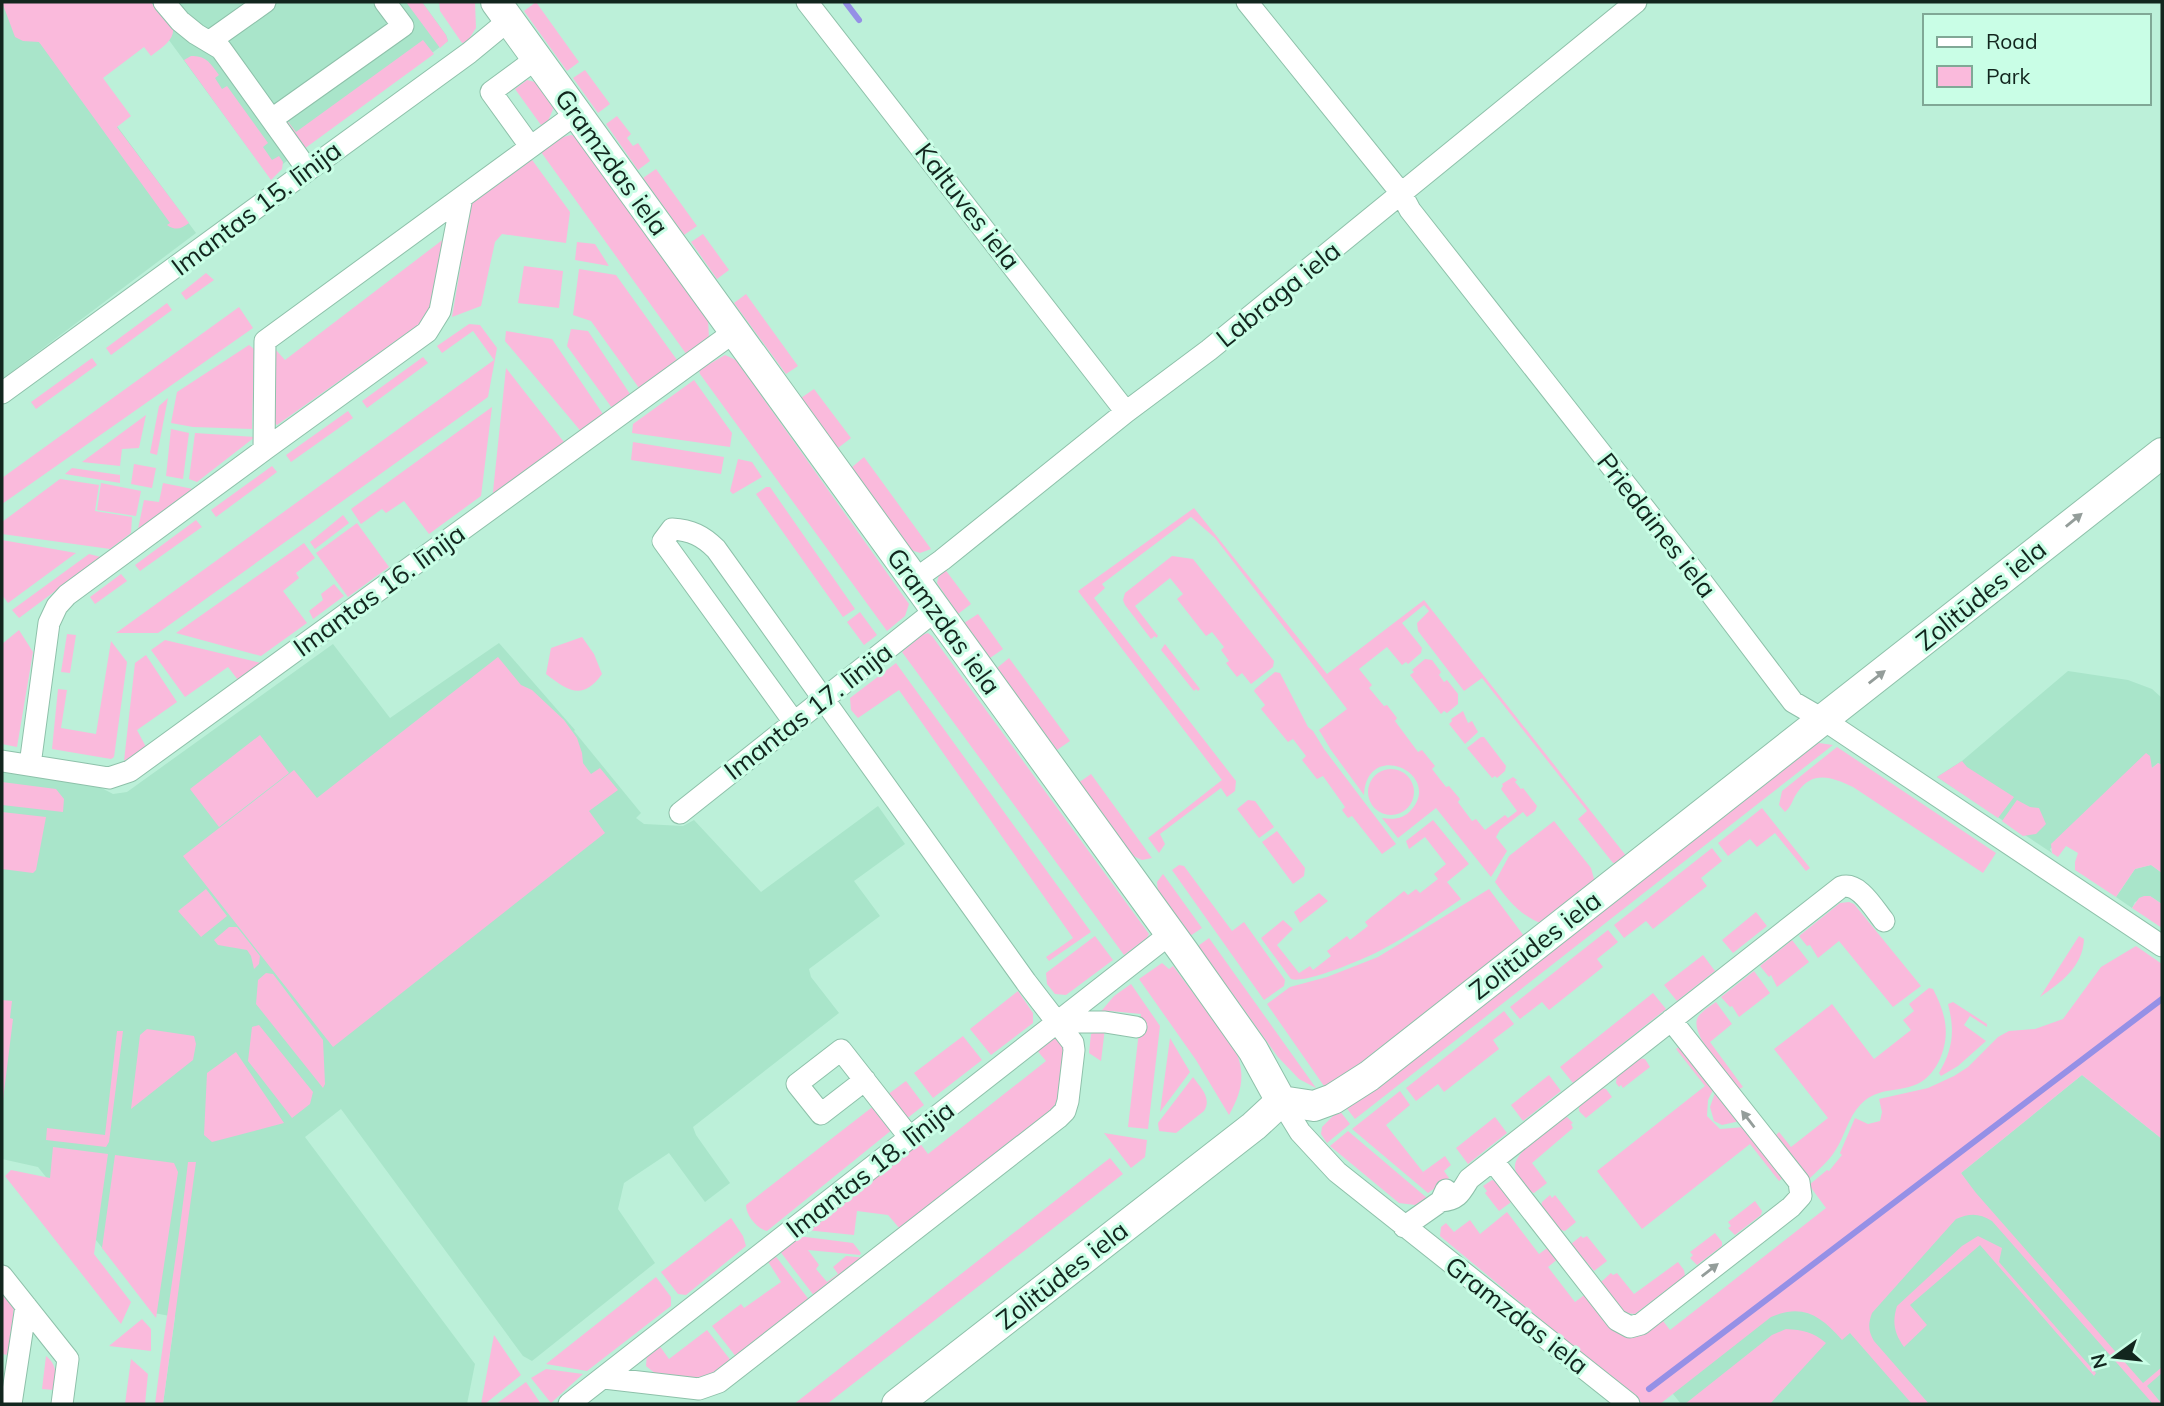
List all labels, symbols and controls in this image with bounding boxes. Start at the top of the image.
legend [1923,14,2150,105]
text: Road [1986,28,2037,54]
text: Park [1986,63,2030,89]
street label: Gramzdas iela [548,82,676,242]
street label: Imantas 15. līnija [164,133,348,283]
street label: Kaltuves iela [908,136,1028,276]
street label: Labraga iela [1209,234,1347,354]
street label: Priedaines iela [1590,446,1724,604]
one-way arrow [2065,513,2083,528]
street label: Imantas 16. līnija [287,517,471,663]
street label: Zolitūdes iela [1909,532,2053,658]
street label: Gramzdas iela [880,541,1008,701]
street label: Imantas 17. līnija [717,635,899,787]
one-way arrow [1868,670,1886,685]
street label: Zolitūdes iela [1463,883,1607,1007]
street label: Imantas 18. līnija [779,1093,961,1245]
one-way arrow [1741,1110,1756,1128]
street label: Zolitūdes iela [990,1213,1134,1337]
street label: Gramzdas iela [1439,1249,1595,1381]
one-way arrow [1701,1263,1719,1278]
north arrow [2080,1322,2150,1392]
text: N [2085,1351,2112,1371]

